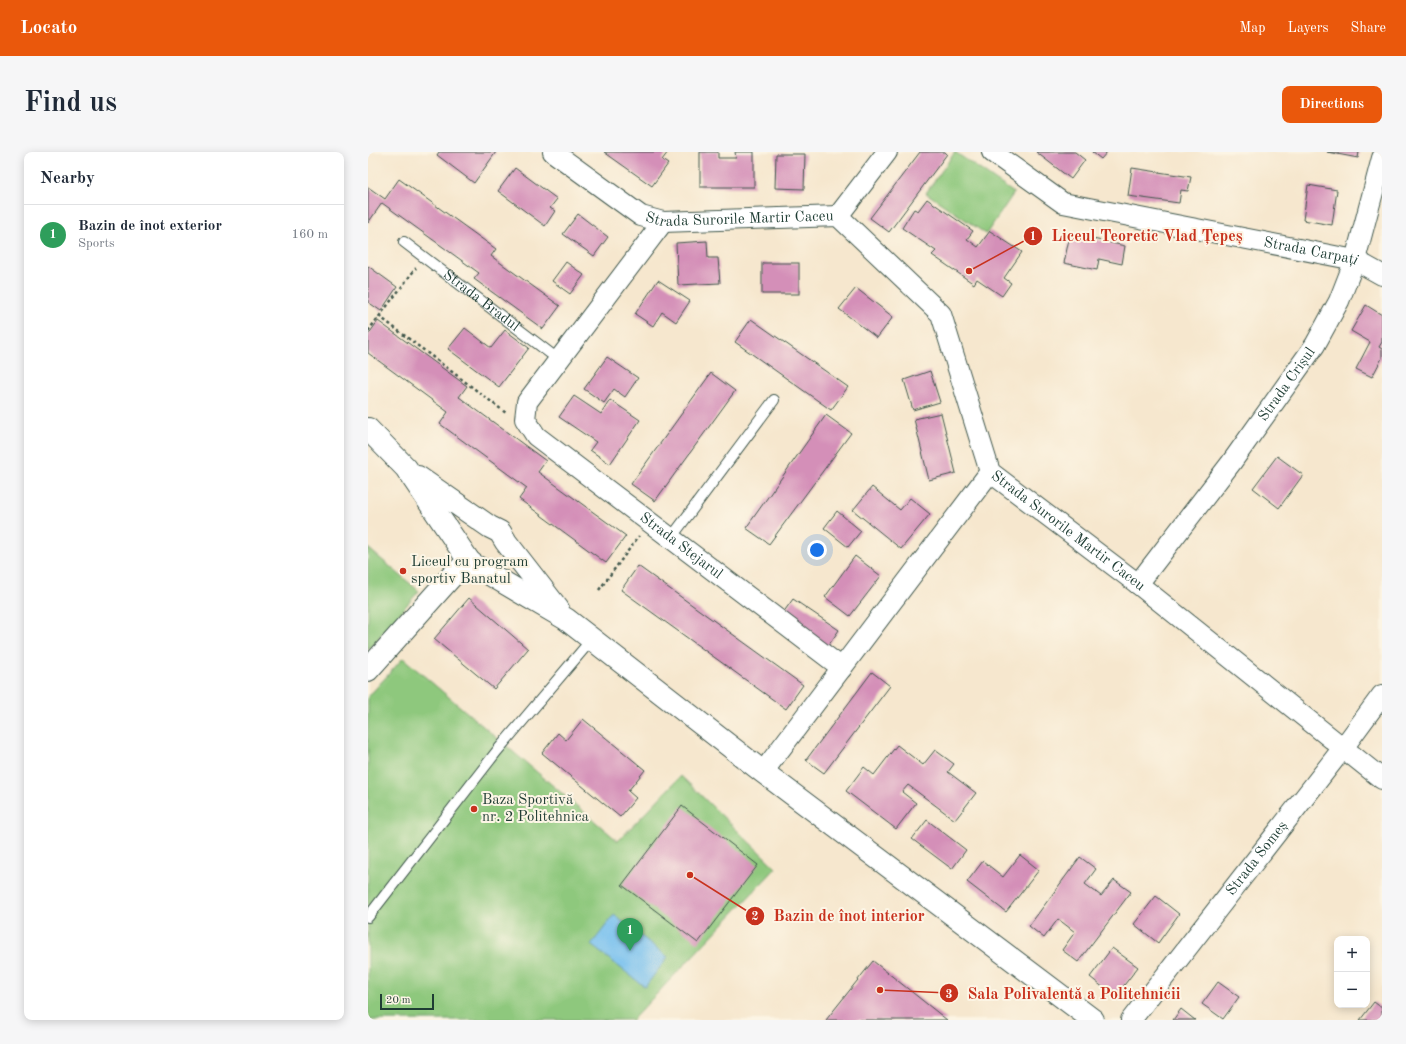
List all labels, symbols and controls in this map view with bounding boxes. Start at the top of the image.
text: Locato [20,19,77,38]
text: Map [1240,21,1266,35]
text: Layers [1288,21,1329,35]
text: Share [1351,21,1386,35]
button: Directions [1282,86,1382,123]
text: Find us [24,90,117,118]
text: Nearby [40,170,95,187]
street label: Strada Surorile Martir Caceu [644,209,834,230]
text: Bazin de înot exterior [78,219,222,234]
callout: Liceul Teoretic Vlad Țepeș [1023,222,1251,250]
text: 1 [49,228,57,241]
text: 160 m [291,228,328,241]
text: Liceul Teoretic Vlad Țepeș [1051,229,1243,245]
text: 1 [1030,231,1036,243]
street label: Strada Carpați [1262,235,1361,268]
text: Sports [78,237,115,250]
street label: Strada Bradul [440,267,522,334]
street label: Strada Crișul [1256,345,1318,424]
street label: Strada Surorile Martir Caceu [988,468,1148,594]
street label: Strada Stejarul [637,510,725,582]
your location [807,540,827,560]
place label: Liceul cu program sportiv Banatul [411,555,529,587]
marker: Liceul cu program sportiv Banatul [398,566,408,576]
place label: Baza Sportivă nr. 2 Politehnica [482,793,590,825]
marker: Baza Sportivă nr. 2 Politehnica [469,804,479,814]
street label: Strada Someș [1224,818,1291,898]
callout: Bazin de înot interior [745,902,932,930]
text: Bazin de înot interior [773,909,925,925]
text: 2 [752,911,759,923]
pin: 1 [617,918,643,951]
map controls [1334,936,1370,1008]
button: + [1334,936,1370,972]
button: − [1334,972,1370,1008]
callout: Sala Polivalentă a Politehnicii [939,979,1189,1007]
text: Sala Polivalentă a Politehnicii [967,987,1181,1003]
text: 3 [946,989,953,1001]
scale bar [380,992,434,1011]
text: 20 m [386,995,411,1006]

